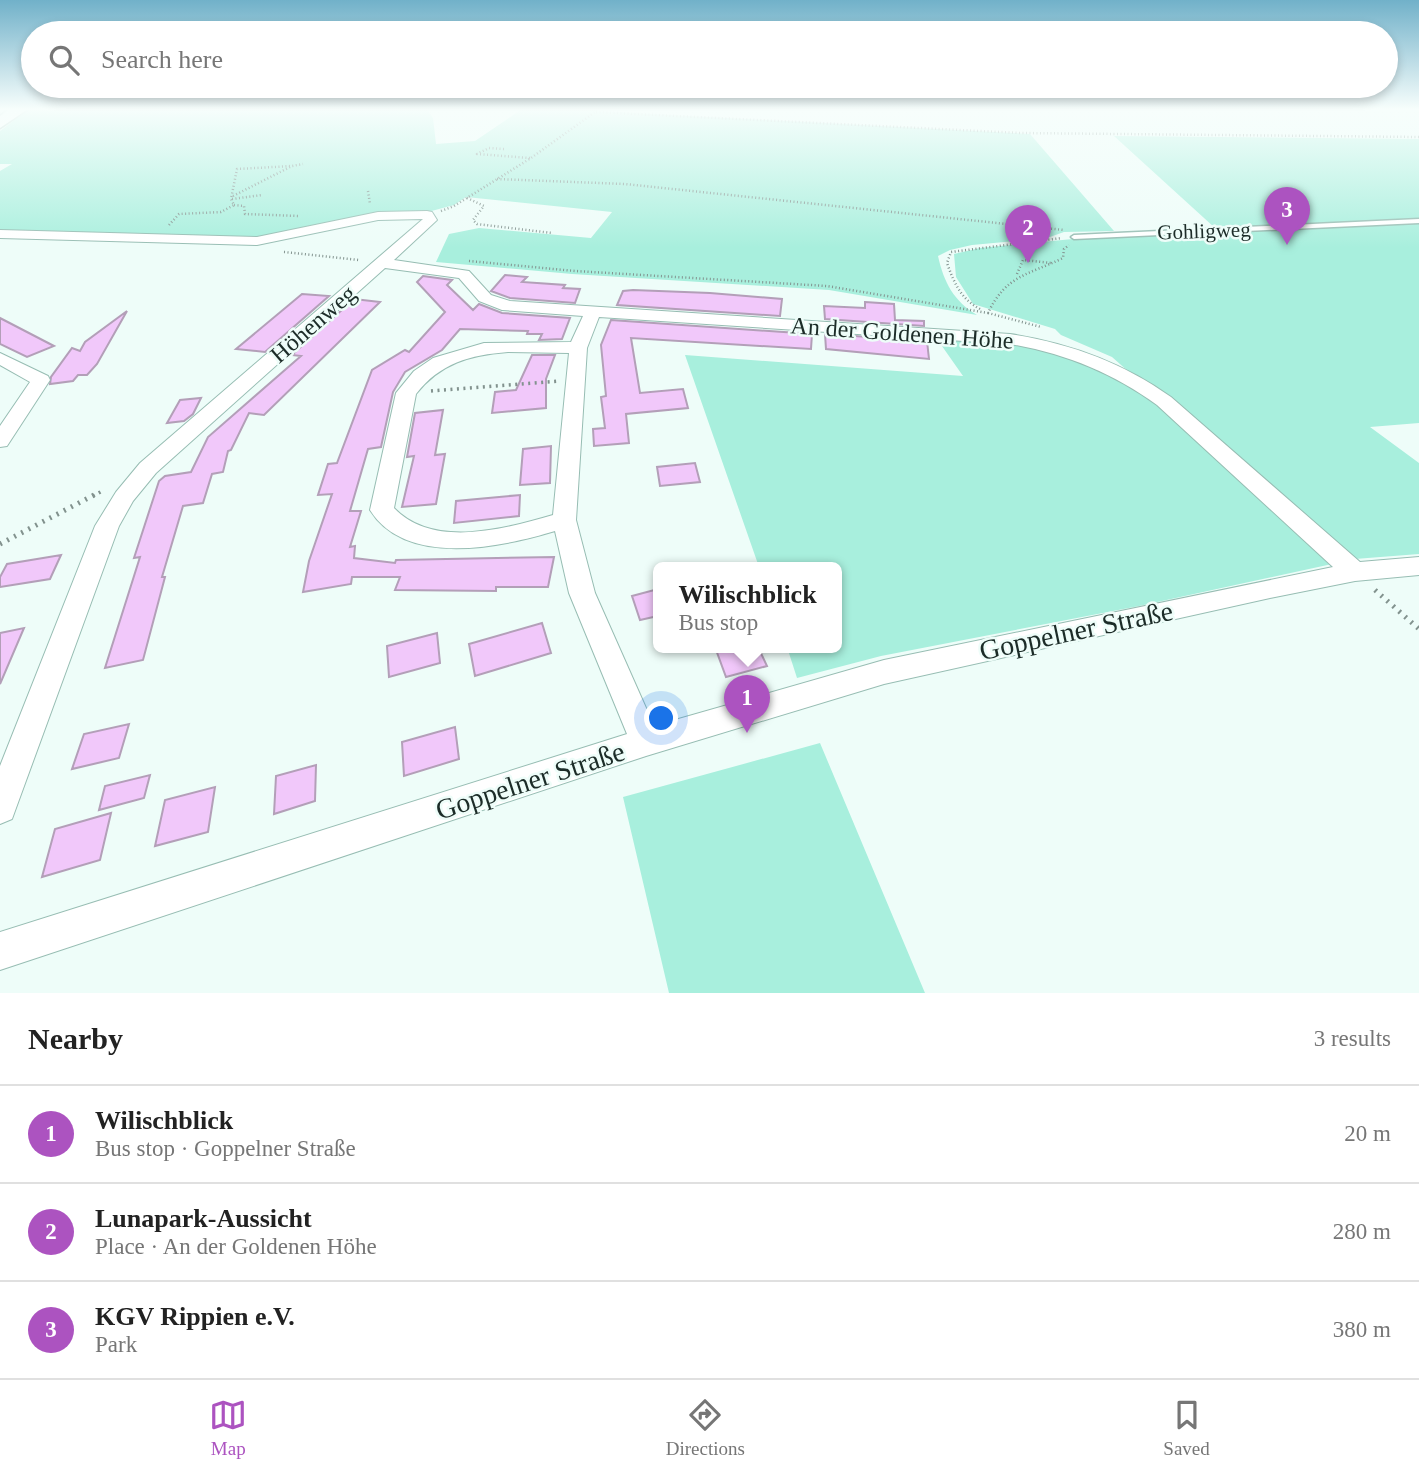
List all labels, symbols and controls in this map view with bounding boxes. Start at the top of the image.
search box [21,21,1398,98]
icon: search [45,41,83,79]
text: Search here [101,45,223,74]
pin: 3 [1264,187,1310,245]
pin: 2 [1005,205,1051,263]
street label: Gohligweg [1157,217,1252,245]
street label: Höhenweg [265,280,361,368]
street label: An der Goldenen Höhe [790,312,1014,354]
popup [653,562,842,653]
text: Wilischblick [678,580,817,609]
street label: Goppelner Straße [977,595,1176,666]
text: Bus stop [678,610,758,635]
pin: 1 [724,675,770,733]
your location [644,701,678,735]
street label: Goppelner Straße [432,735,628,826]
text: Nearby [28,1022,123,1055]
text: 3 results [1314,1026,1391,1051]
text: Wilischblick [95,1106,233,1135]
text: 1 [45,1121,57,1146]
text: 20 m [1344,1121,1391,1146]
text: Bus stop · Goppelner Straße [95,1136,356,1161]
text: Lunapark-Aussicht [95,1204,312,1233]
text: 2 [45,1219,57,1244]
text: 280 m [1333,1219,1391,1244]
text: Place · An der Goldenen Höhe [95,1234,377,1259]
text: KGV Rippien e.V. [95,1302,295,1331]
text: 3 [45,1317,57,1342]
text: 380 m [1333,1317,1391,1342]
text: Park [95,1332,137,1357]
tab: Map [209,1396,247,1460]
tab: Directions [666,1396,745,1460]
tab: Saved [1163,1396,1210,1460]

